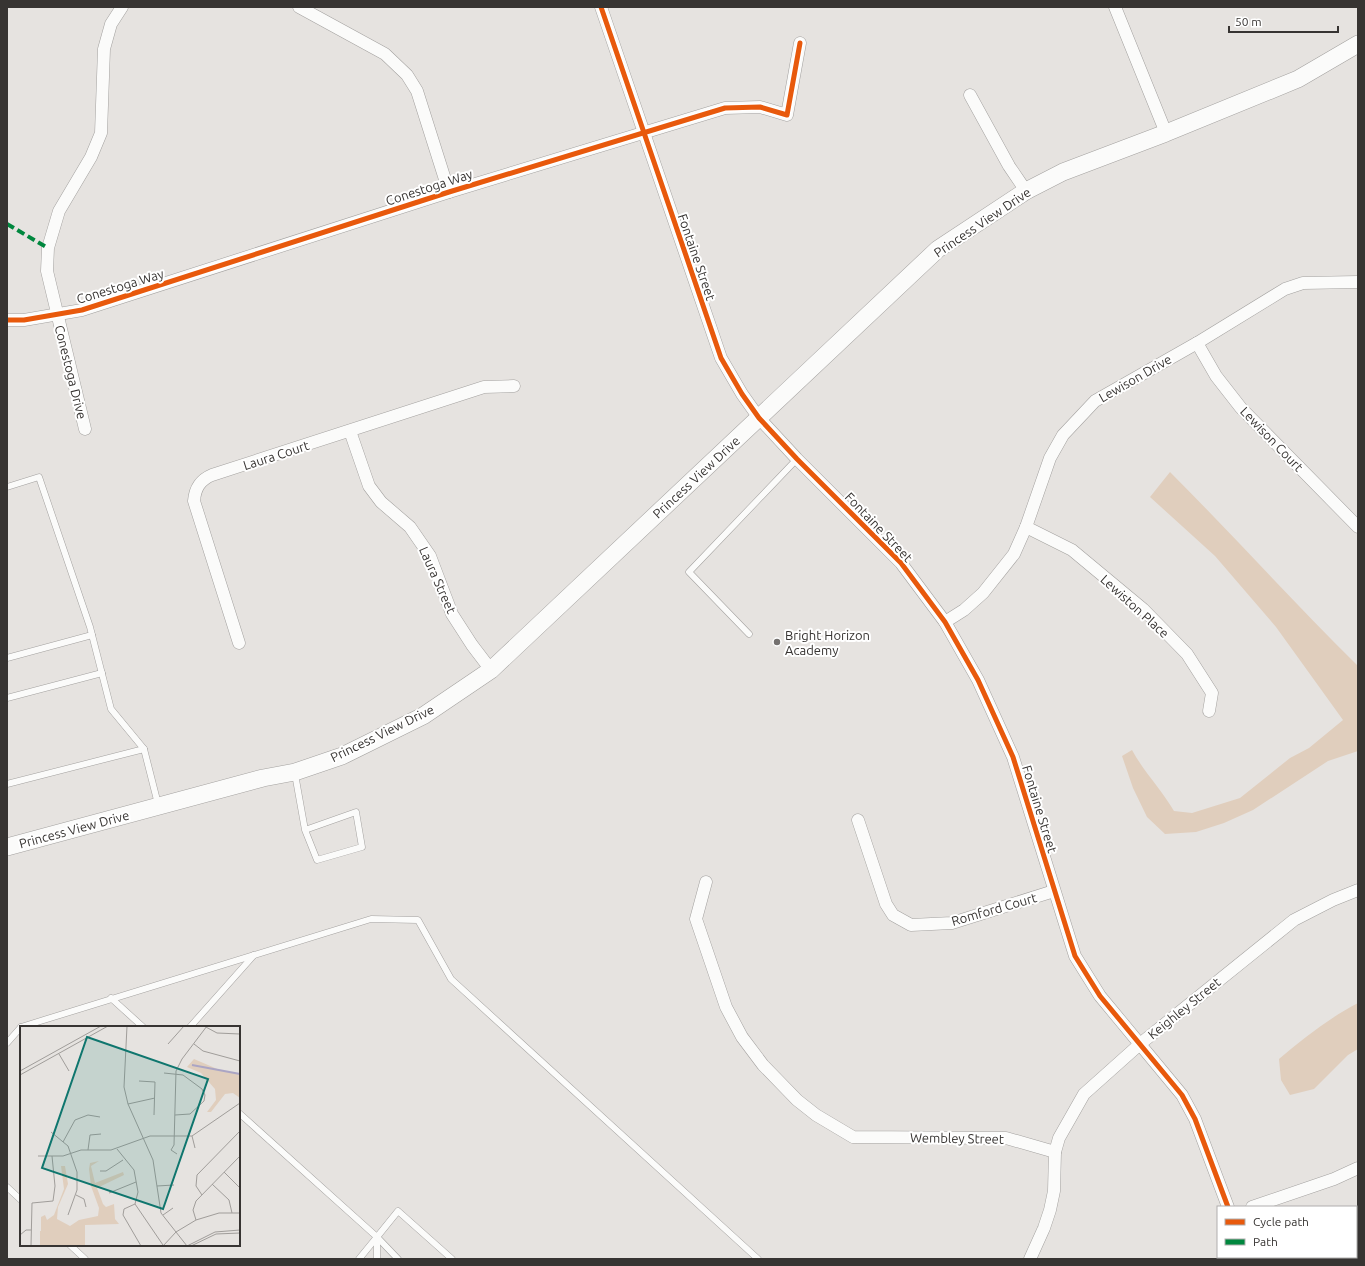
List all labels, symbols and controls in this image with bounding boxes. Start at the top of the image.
scale bar [1229,8,1338,34]
text: 50 m [1235,15,1262,28]
street label: Conestoga Way [384,166,474,208]
street label: Princess View Drive [931,184,1033,260]
street label: Fontaine Street [676,212,718,302]
street label: Conestoga Way [75,266,165,306]
street label: Conestoga Drive [53,324,89,420]
street label: Lewison Drive [1096,352,1174,404]
street label: Lewison Court [1238,404,1306,474]
street label: Princess View Drive [650,433,742,521]
street label: Laura Court [241,438,311,472]
street label: Fontaine Street [842,490,916,564]
street label: Laura Street [417,544,459,616]
street label: Lewiston Place [1098,572,1172,640]
place label: Bright Horizon Academy [785,628,870,657]
marker: Bright Horizon Academy [772,637,782,647]
street label: Princess View Drive [328,702,436,764]
street label: Fontaine Street [1020,764,1060,854]
street label: Princess View Drive [17,808,131,850]
street label: Romford Court [950,890,1038,928]
street label: Keighley Street [1145,975,1223,1041]
inset map [20,1026,240,1246]
street label: Wembley Street [910,1130,1004,1146]
legend [1217,1206,1357,1258]
text: Cycle path [1253,1215,1309,1228]
text: Path [1253,1235,1278,1248]

